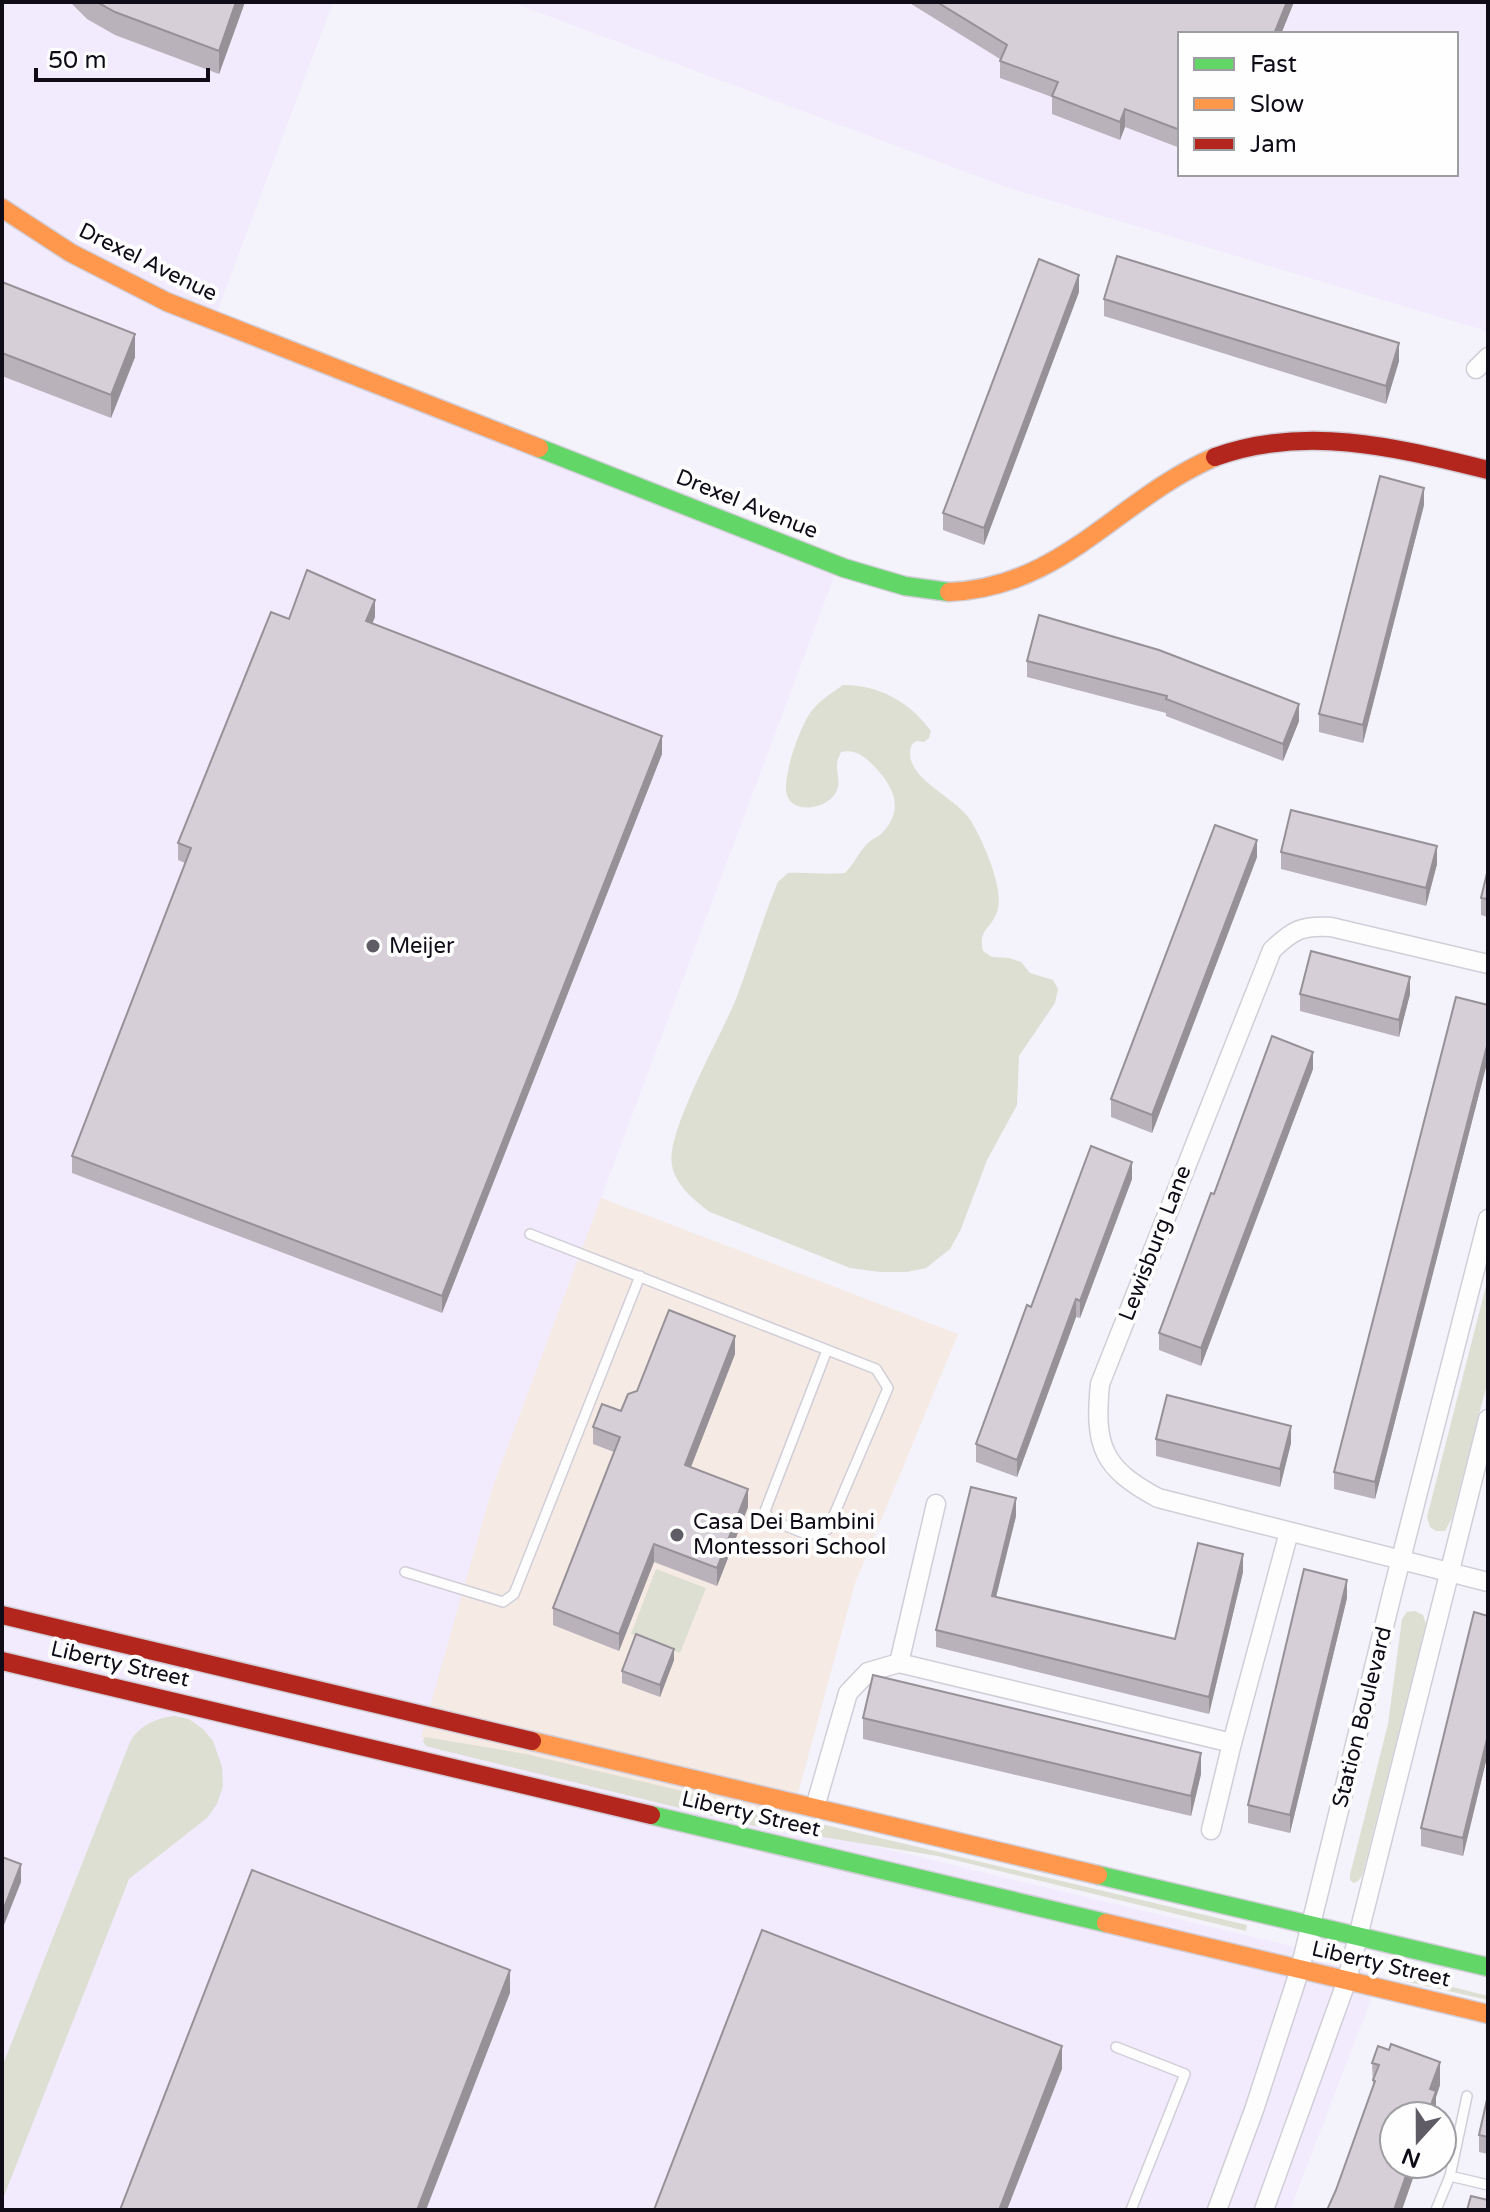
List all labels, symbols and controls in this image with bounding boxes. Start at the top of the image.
scale bar [36,32,208,82]
legend [1178,32,1458,176]
text: 50 m [48,46,106,75]
text: Fast [1250,50,1297,79]
text: Slow [1250,90,1304,119]
text: Jam [1250,130,1297,159]
street label: Drexel Avenue [75,217,221,307]
street label: Drexel Avenue [672,464,822,544]
place label: Meijer [389,933,455,959]
marker: Meijer [364,937,382,955]
street label: Lewisburg Lane [1113,1162,1197,1324]
place label: Casa Dei Bambini Montessori School [693,1509,886,1560]
marker: Casa Dei Bambini Montessori School [668,1526,686,1544]
street label: Station Boulevard [1327,1624,1397,1810]
street label: Liberty Street [48,1635,192,1693]
street label: Liberty Street [679,1785,823,1843]
street label: Liberty Street [1309,1935,1453,1993]
north arrow [1378,2100,1458,2180]
text: N [1398,2142,1424,2173]

